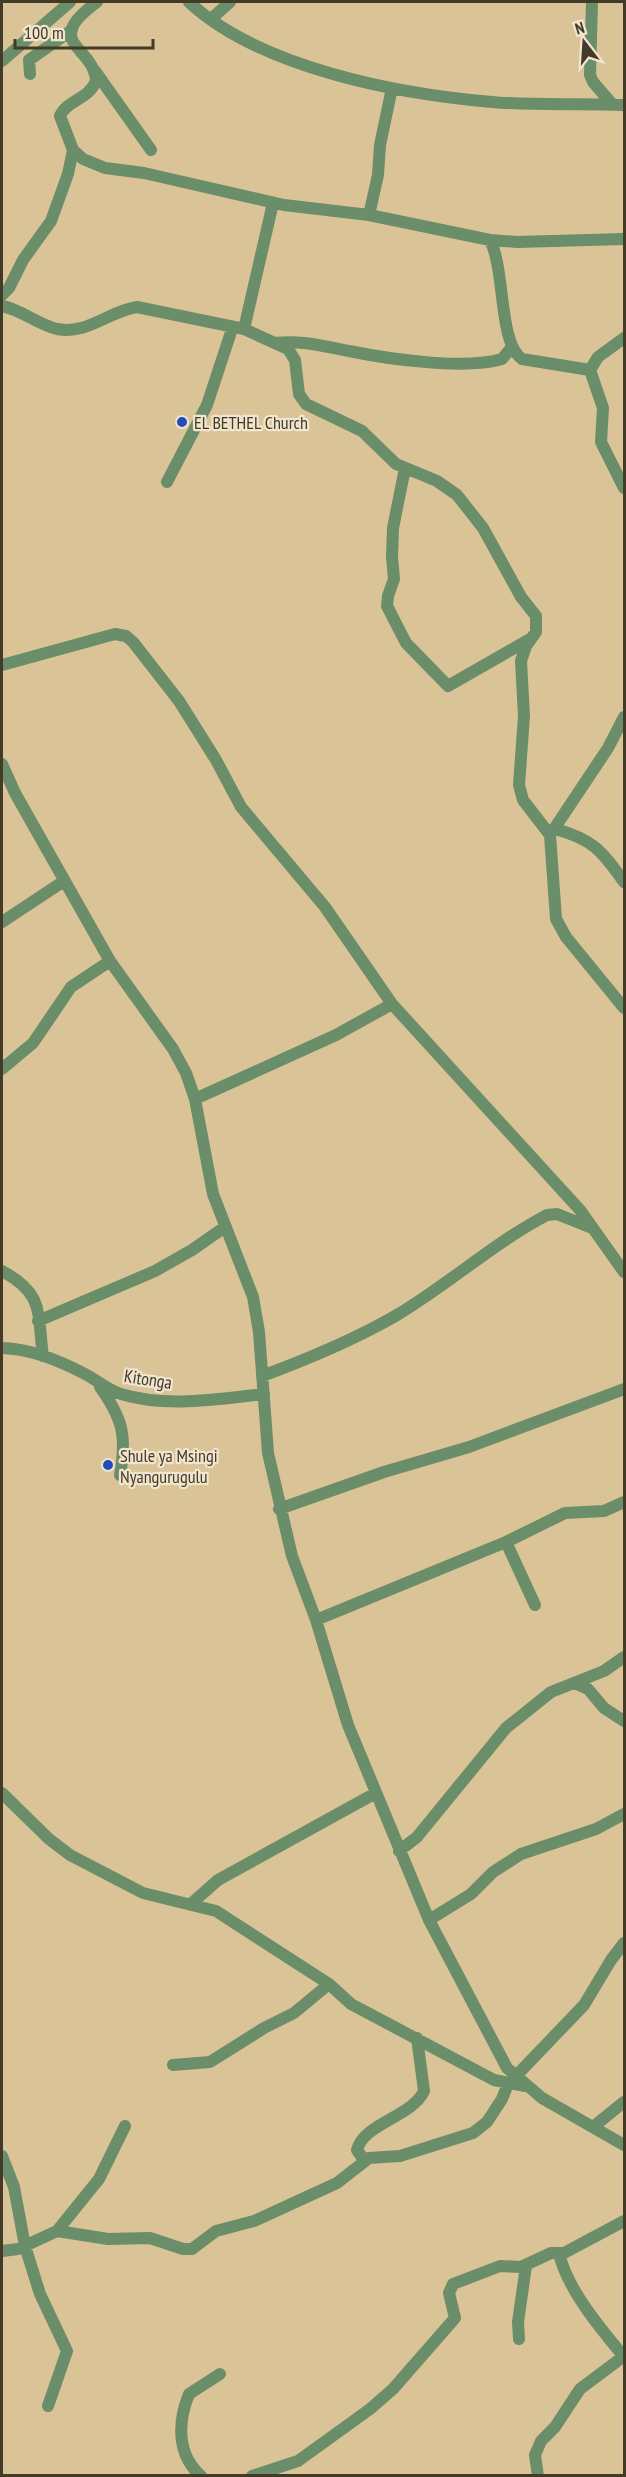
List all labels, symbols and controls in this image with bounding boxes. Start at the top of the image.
scale bar [15,12,153,50]
north arrow [554,12,614,72]
text: N [573,17,587,38]
text: 100 m [24,21,64,44]
place label: EL BETHEL Church [194,411,308,434]
marker: EL BETHEL Church [175,415,189,429]
street label: Kitonga [122,1364,174,1394]
place label: Shule ya Msingi Nyangurugulu [120,1444,218,1488]
marker: Shule ya Msingi Nyangurugulu [101,1458,115,1472]

